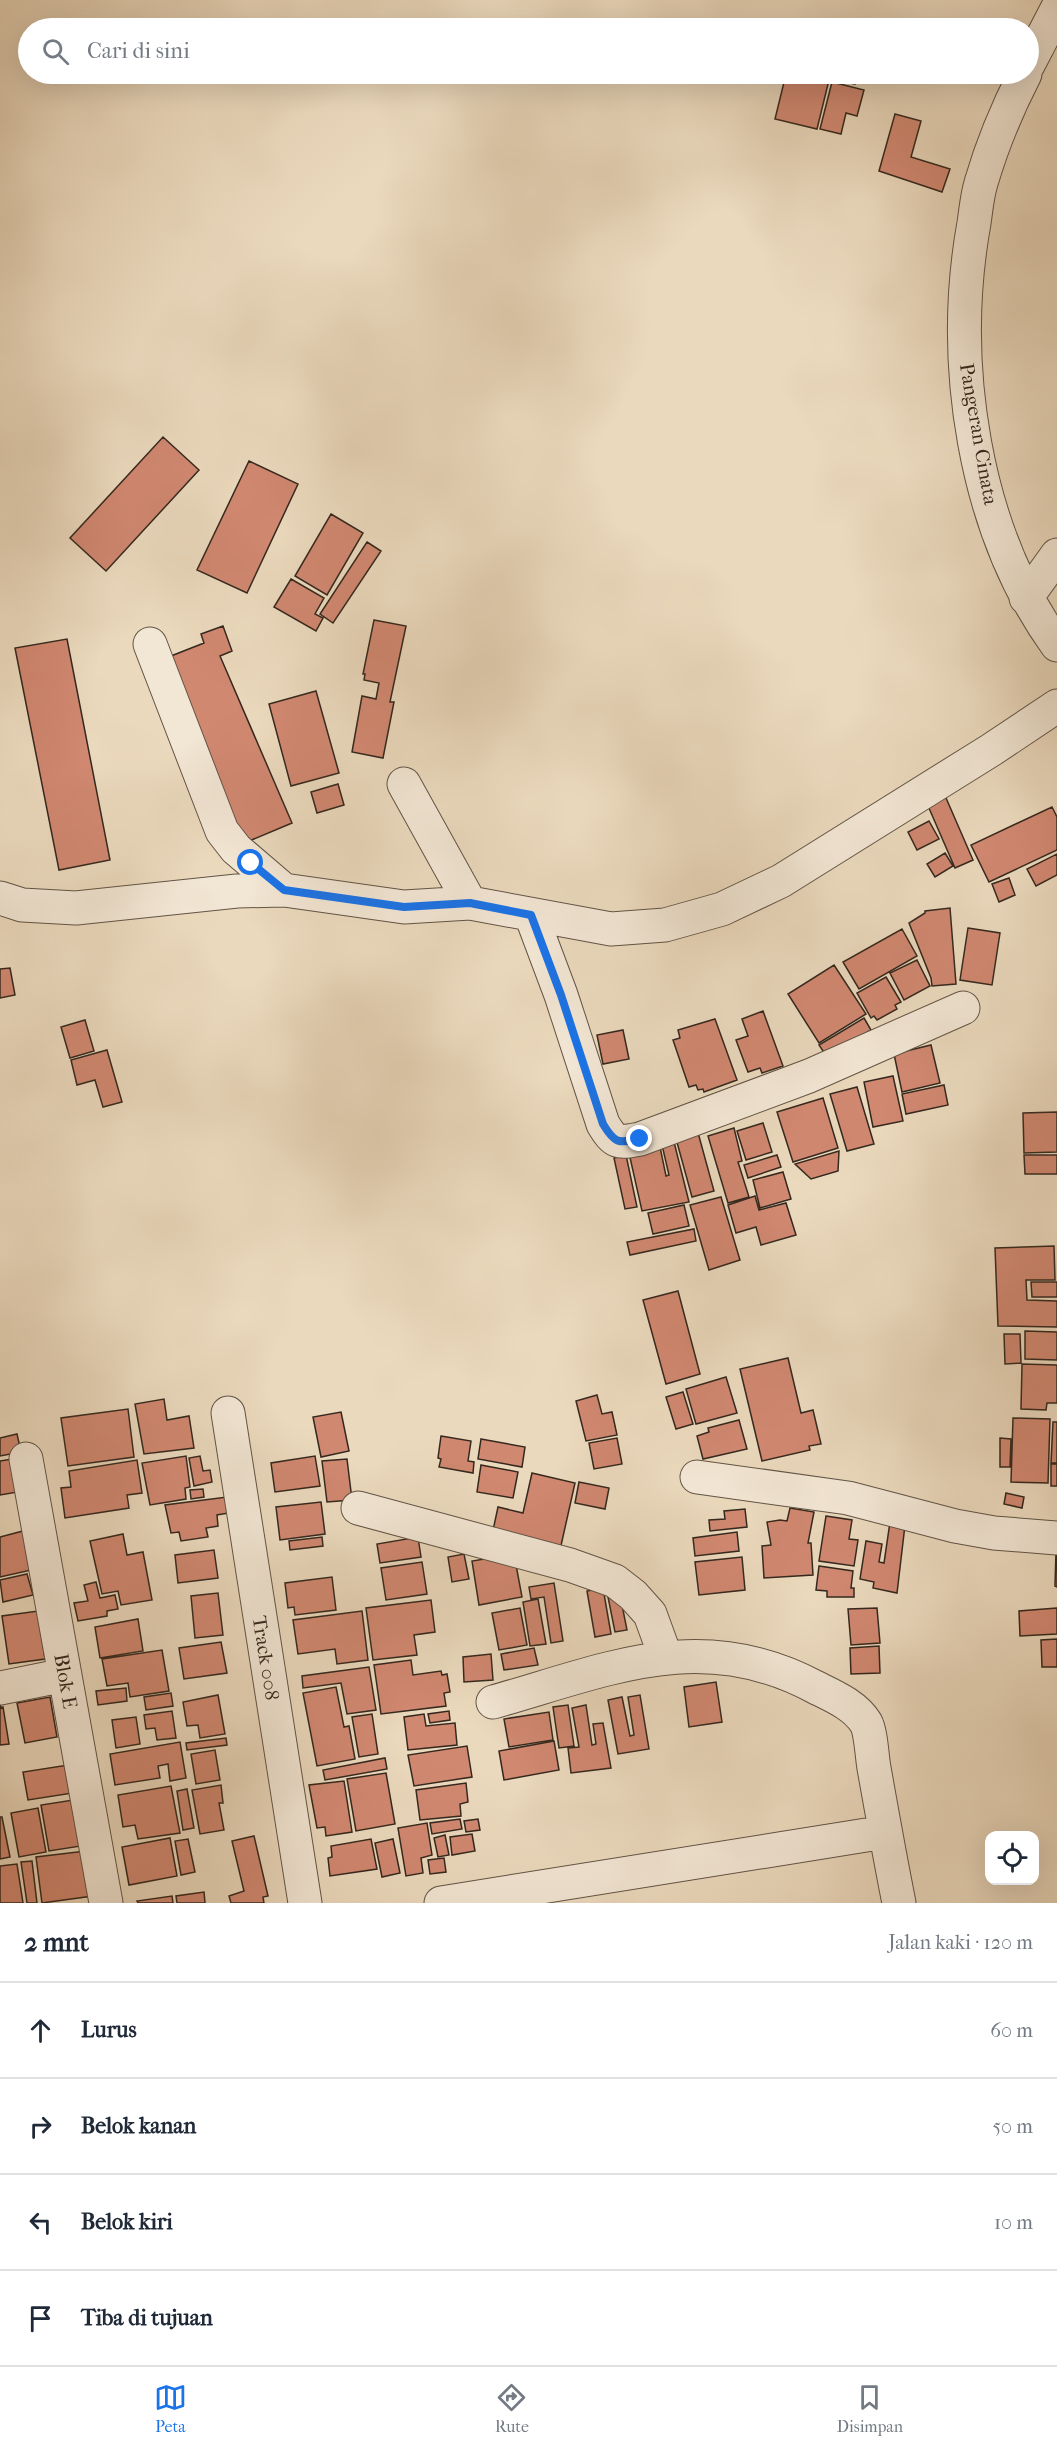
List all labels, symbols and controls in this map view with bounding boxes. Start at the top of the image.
search box [18,18,1039,84]
icon: search [39,35,72,68]
text: Cari di sini [87,38,190,64]
street label: Pangeran Cinata [955,361,1002,507]
route start [237,849,263,875]
route end [626,1125,652,1151]
street label: Track 008 [247,1614,284,1702]
street label: Blok E [49,1652,82,1710]
map controls [985,1831,1039,1885]
button: locate [985,1831,1039,1885]
text: 2 mnt [24,1927,89,1958]
text: Jalan kaki · 120 m [888,1931,1033,1954]
icon: ahead [24,2014,57,2047]
text: Lurus [81,2017,137,2043]
text: 60 m [990,2019,1033,2042]
icon: right [24,2110,57,2143]
text: Belok kanan [81,2113,196,2139]
text: 50 m [992,2115,1033,2138]
icon: left [24,2206,57,2239]
text: Belok kiri [81,2209,173,2235]
text: 10 m [994,2211,1033,2234]
icon: arrive [24,2302,57,2335]
text: Tiba di tujuan [81,2305,213,2331]
tab: Peta [154,2381,187,2436]
tab: Rute [495,2381,529,2436]
tab: Disimpan [837,2381,903,2436]

